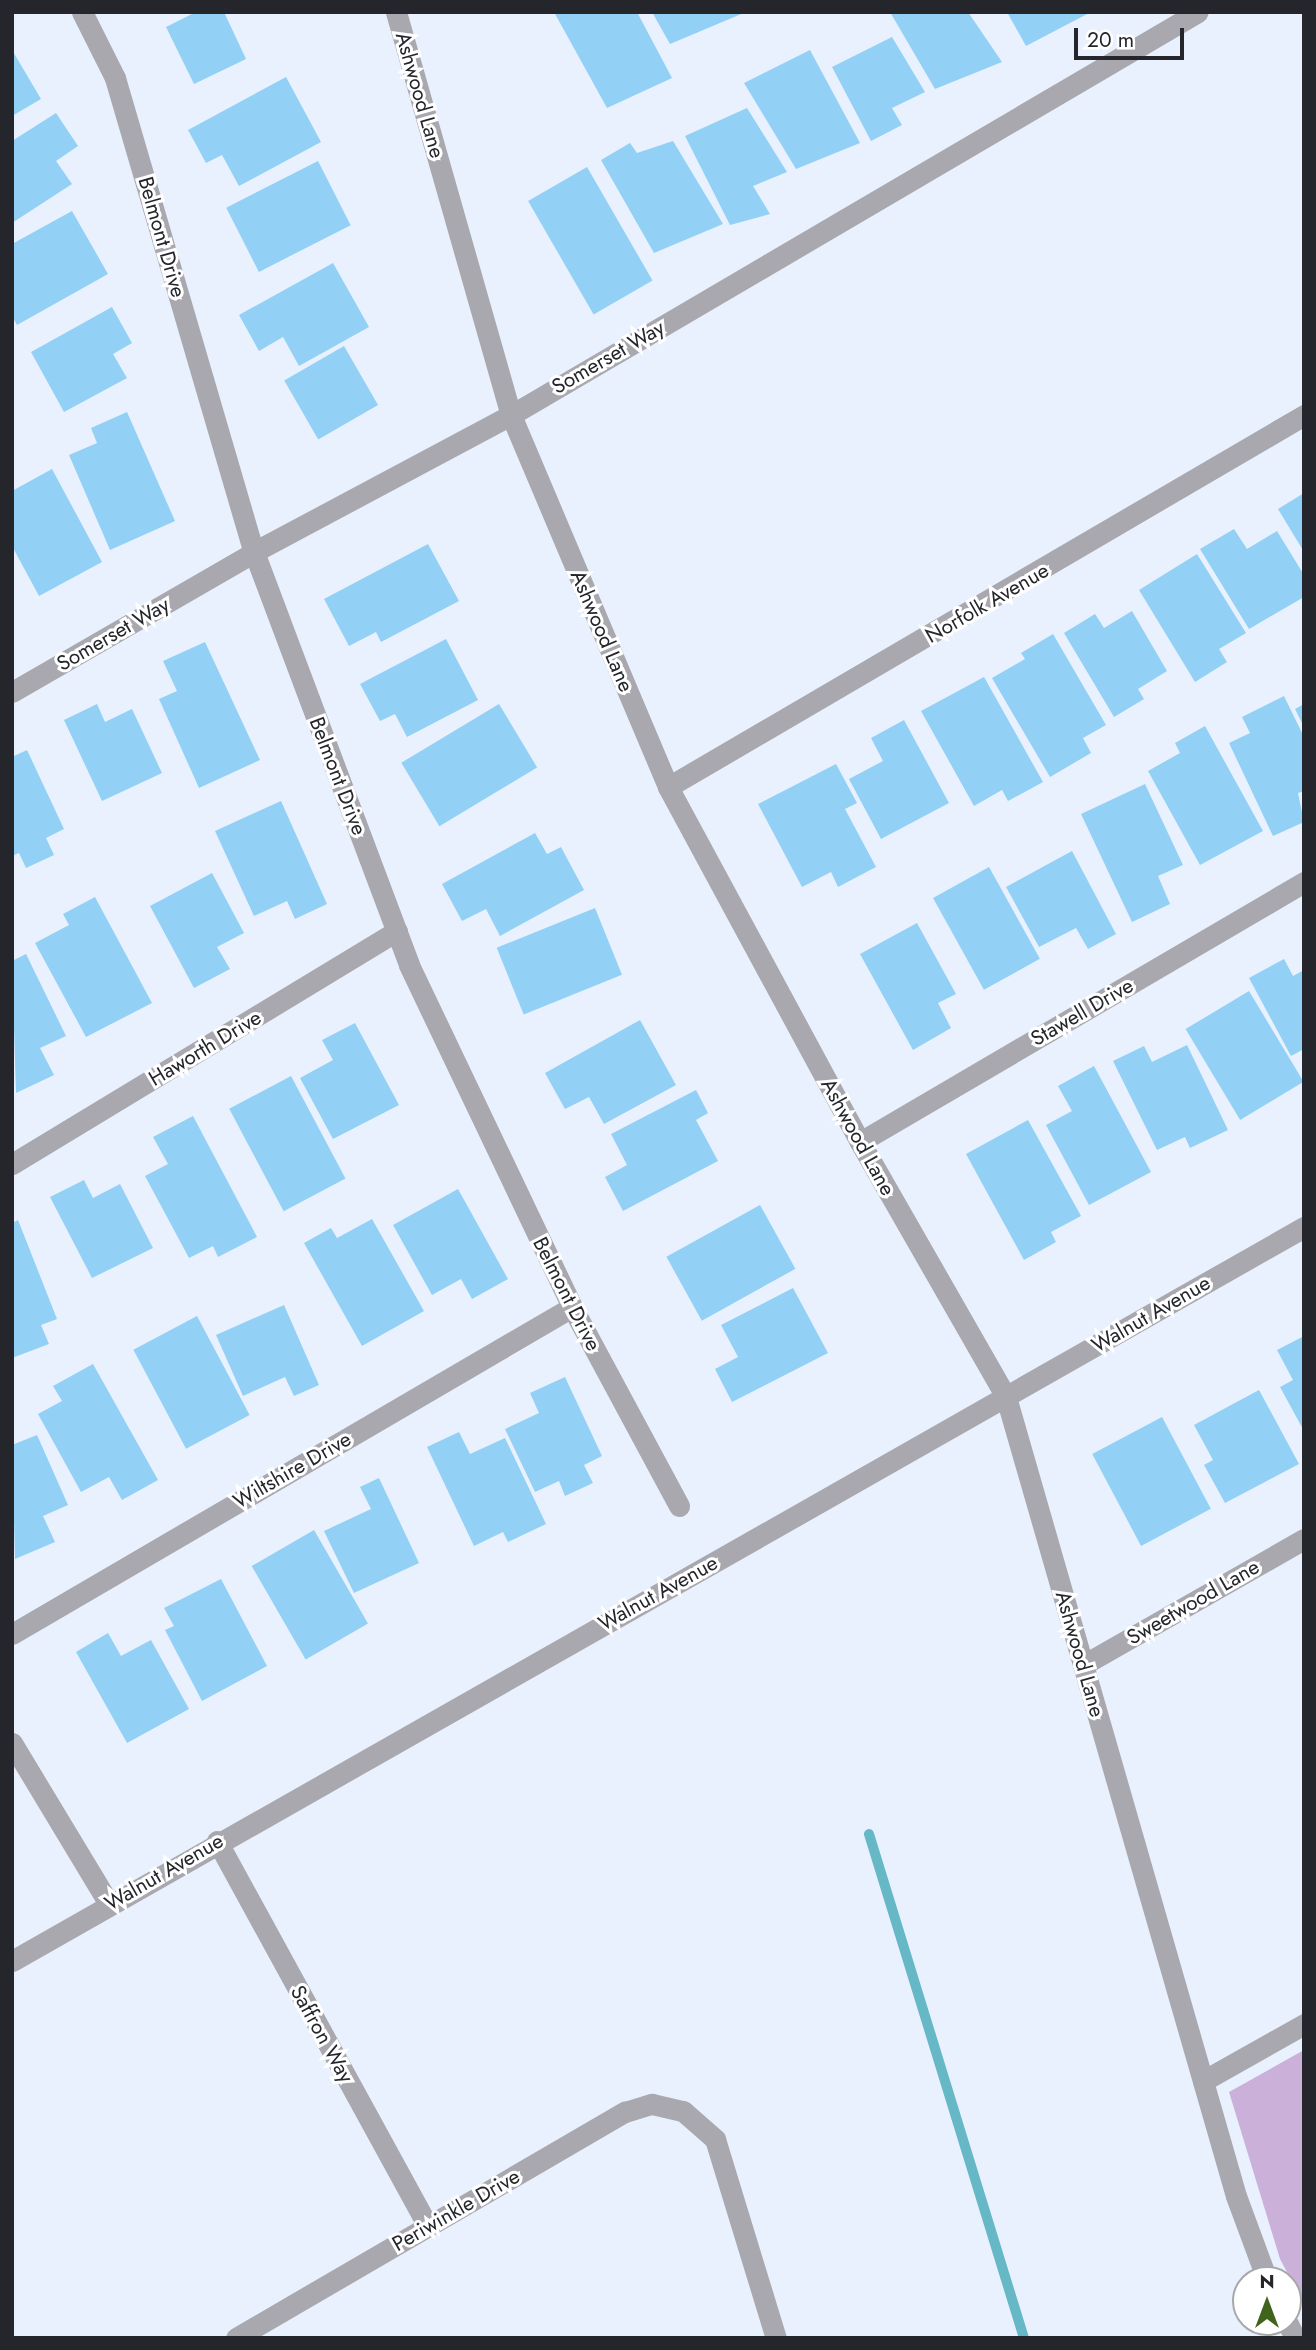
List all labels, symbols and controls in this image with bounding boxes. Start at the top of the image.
scale bar [1078,14,1188,58]
text: 20 m [1087,25,1134,55]
street label: Ashwood Lane [390,29,450,161]
street label: Belmont Drive [133,174,191,300]
street label: Somerset Way [547,315,669,399]
street label: Norfolk Avenue [921,558,1053,648]
street label: Ashwood Lane [565,566,639,696]
street label: Somerset Way [52,592,174,676]
street label: Belmont Drive [304,713,372,839]
street label: Stawell Drive [1026,973,1138,1051]
street label: Haworth Drive [144,1005,266,1091]
street label: Ashwood Lane [816,1074,900,1200]
street label: Belmont Drive [528,1233,606,1355]
street label: Walnut Avenue [1087,1270,1215,1358]
street label: Wiltshire Drive [229,1426,355,1514]
street label: Walnut Avenue [594,1550,722,1636]
street label: Sweetwood Lane [1122,1554,1264,1650]
street label: Ashwood Lane [1050,1588,1110,1720]
street label: Walnut Avenue [100,1828,228,1916]
street label: Saffron Way [285,1981,359,2087]
street label: Periwinkle Drive [388,2163,524,2257]
north arrow [1232,2266,1302,2336]
text: N [1259,2268,1275,2295]

